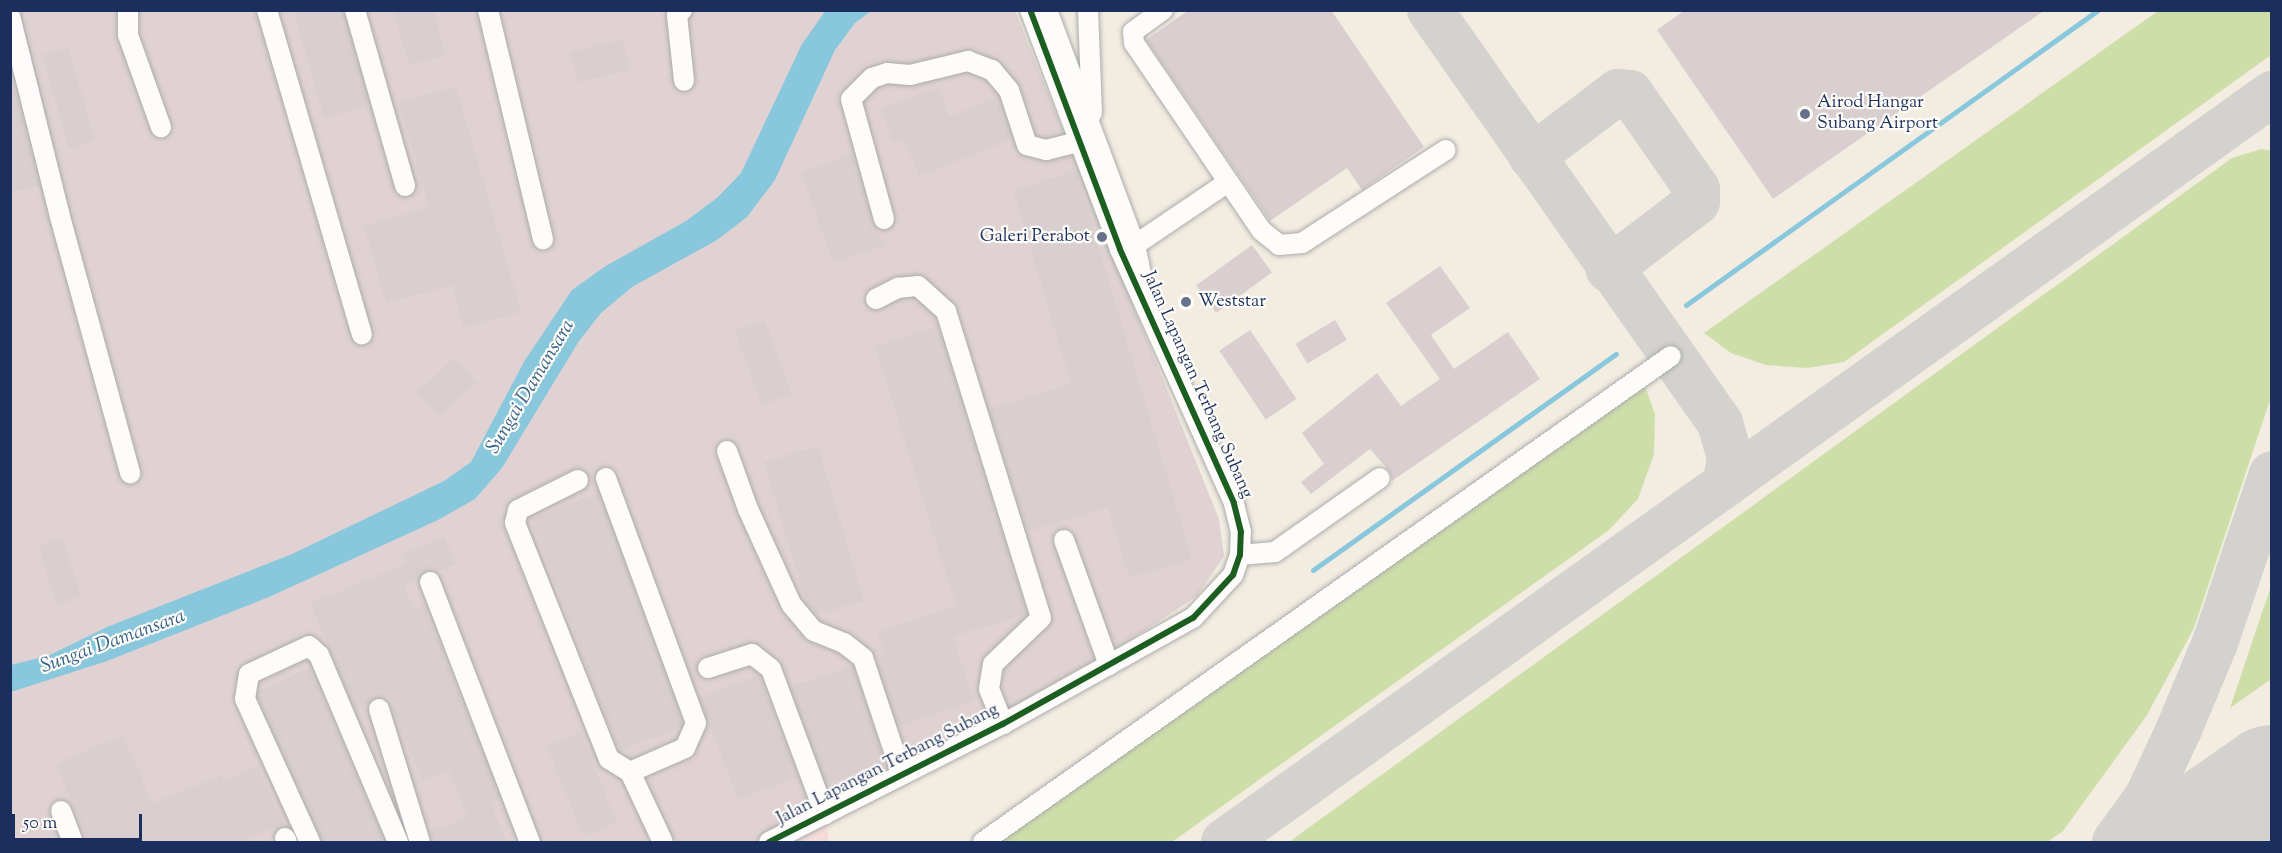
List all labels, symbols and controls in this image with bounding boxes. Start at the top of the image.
place label: Airod Hangar Subang Airport [1817,93,1938,136]
marker: Airod Hangar Subang Airport [1798,107,1812,121]
place label: Galeri Perabot [980,226,1090,248]
marker: Galeri Perabot [1095,230,1109,244]
street label: Jalan Lapangan Terbang Subang [1137,268,1257,502]
place label: Weststar [1198,291,1266,313]
marker: Weststar [1179,295,1193,309]
water label: Sungai Damansara [482,316,580,458]
water label: Sungai Damansara [38,605,188,679]
street label: Jalan Lapangan Terbang Subang [773,700,1003,830]
scale bar [15,802,146,840]
text: 50 m [23,811,57,837]

